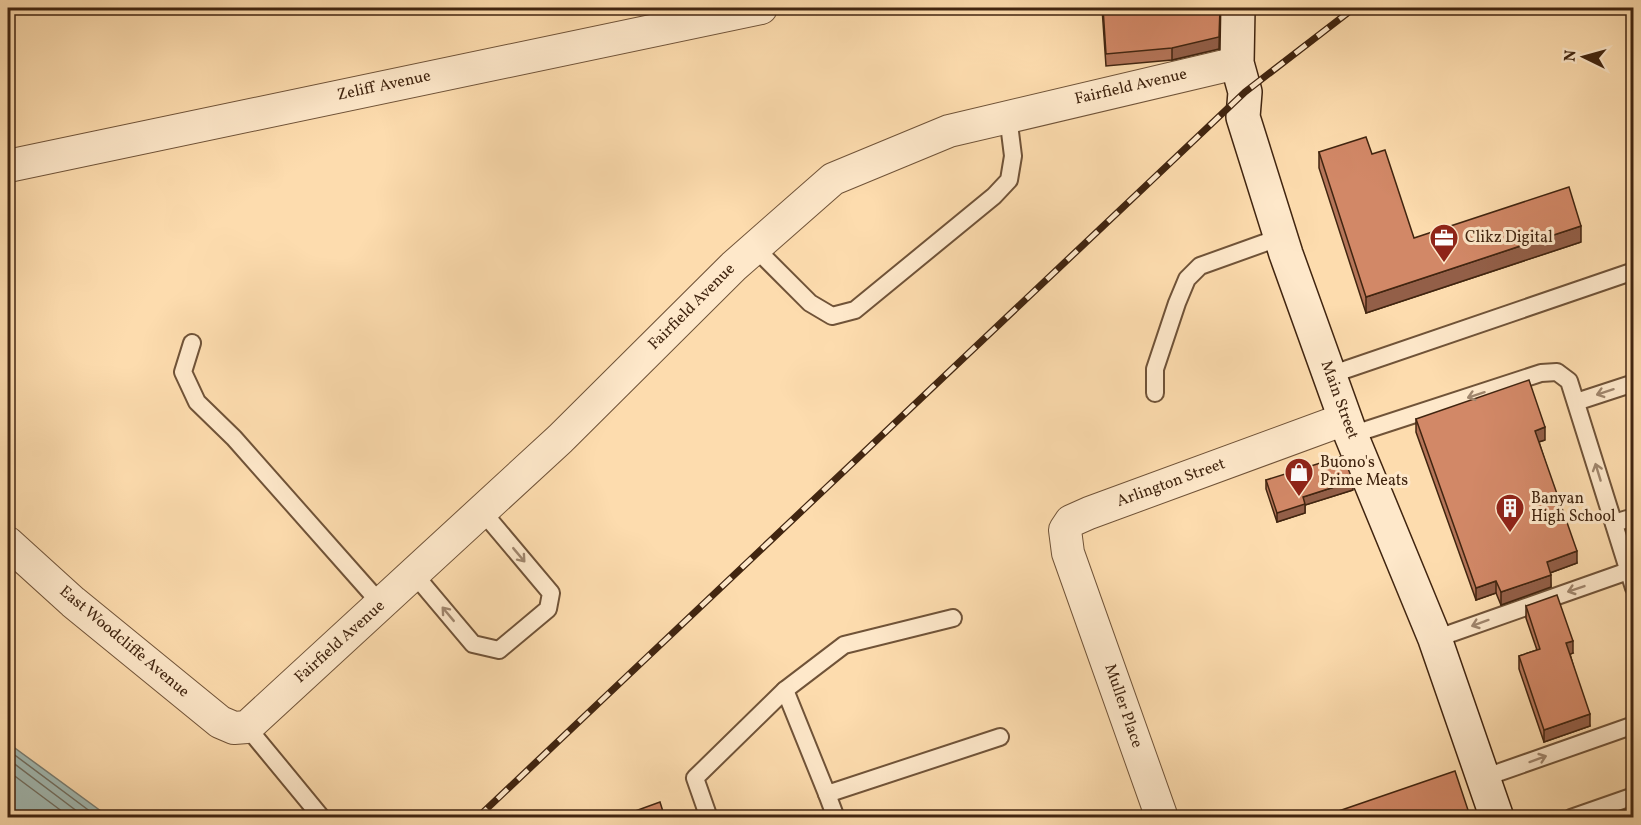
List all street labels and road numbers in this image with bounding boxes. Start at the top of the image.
street label: Fairfield Avenue [1073,63,1189,111]
street label: Zeliff Avenue [335,65,433,107]
street label: Fairfield Avenue [644,259,740,355]
street label: Main Street [1315,358,1364,443]
street label: Arlington Street [1114,453,1229,513]
street label: East Woodcliffe Avenue [54,581,194,703]
street label: Fairfield Avenue [290,595,390,689]
street label: Muller Place [1098,661,1148,751]

